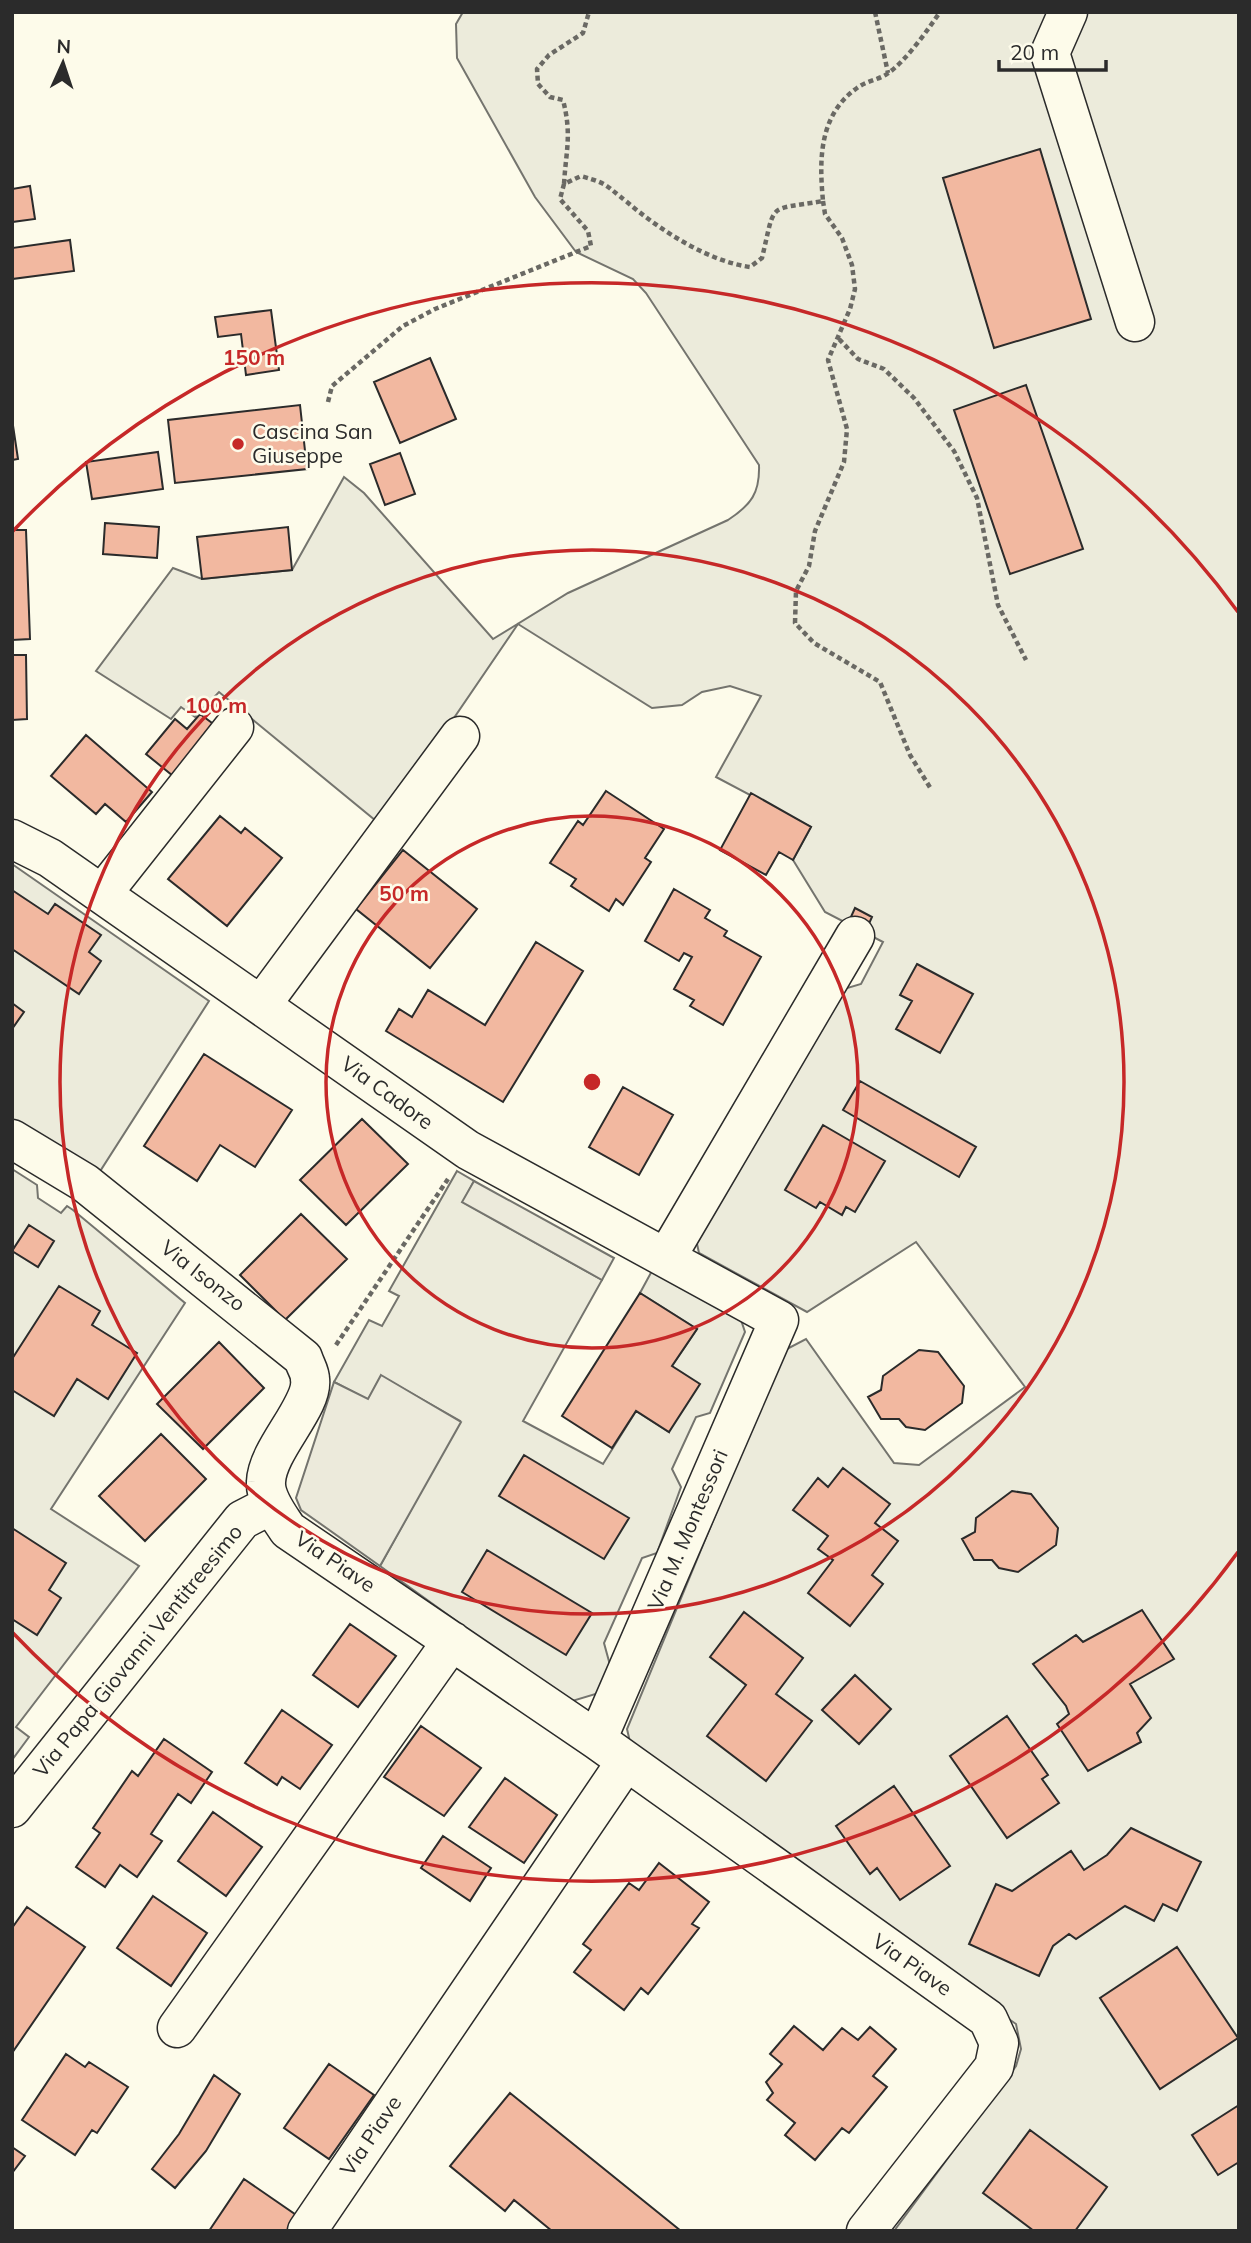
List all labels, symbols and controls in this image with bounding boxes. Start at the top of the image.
north arrow [28,28,98,98]
scale bar [999,28,1106,72]
text: N [56,34,72,58]
text: 20 m [1010,39,1059,65]
text: 150 m [223,344,285,370]
place label: Cascina San Giuseppe [252,418,373,468]
marker: Cascina San Giuseppe [230,436,246,452]
text: 100 m [185,692,247,718]
text: 50 m [379,880,429,906]
street label: Via Cadore [336,1050,439,1134]
centre of rings [580,1070,604,1094]
street label: Via Isonzo [156,1234,251,1316]
street label: Via M. Montessori [641,1445,733,1614]
street label: Via Papa Giovanni Ventitreesimo [27,1519,247,1782]
street label: Via Piave [290,1525,381,1597]
street label: Via Piave [868,1927,957,2001]
street label: Via Piave [334,2090,406,2181]

